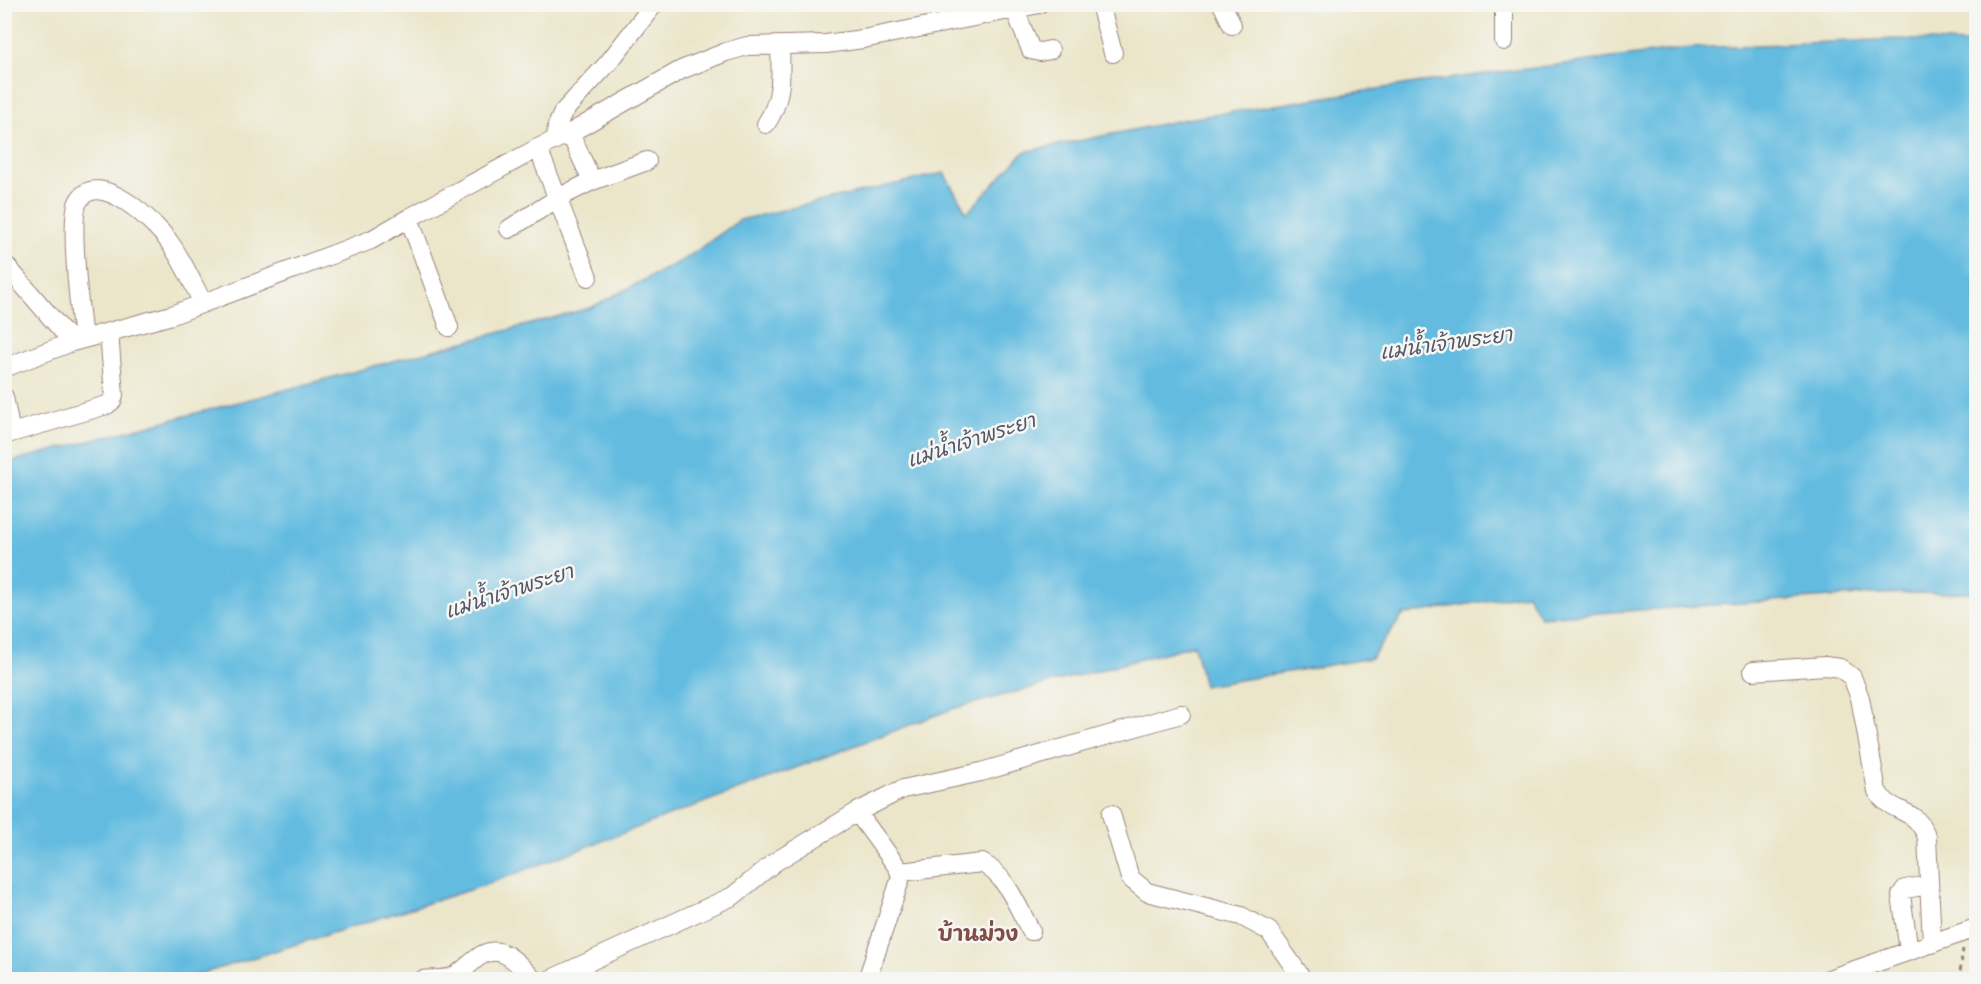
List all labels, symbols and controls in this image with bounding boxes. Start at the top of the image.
water label: แม่น้ำเจ้าพระยา [1378,316,1515,367]
water label: แม่น้ำเจ้าพระยา [902,402,1040,475]
water label: แม่น้ำเจ้าพระยา [440,553,578,626]
district label: บ้านม่วง [938,919,1018,949]

